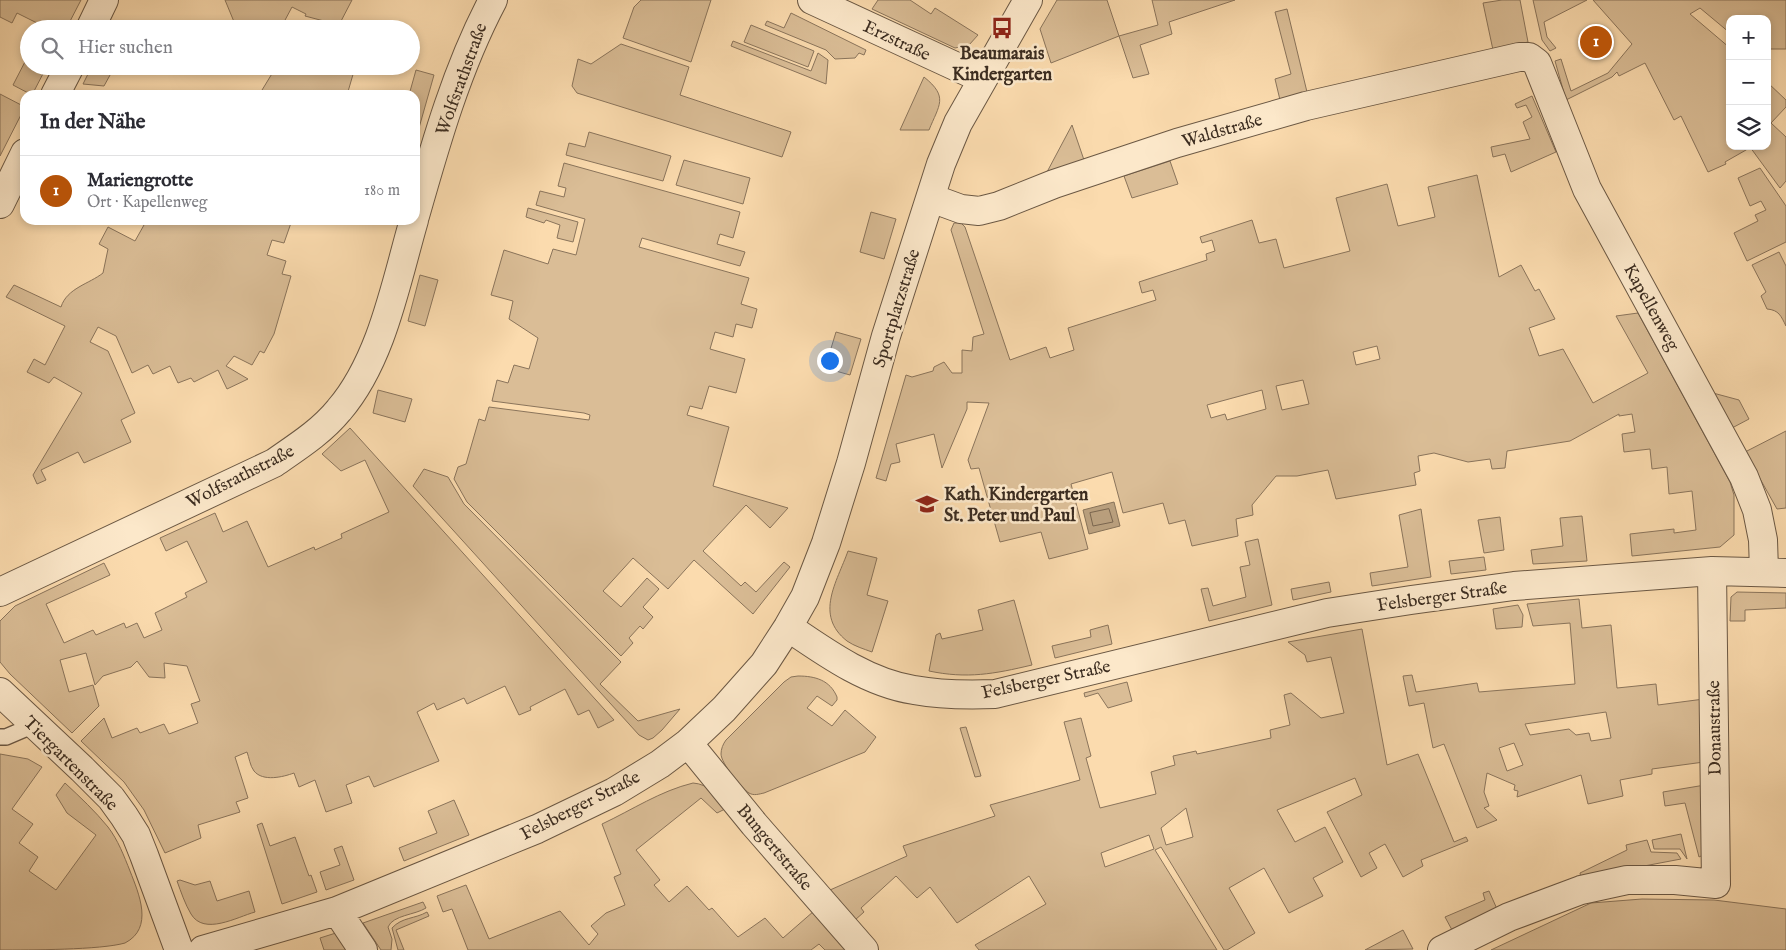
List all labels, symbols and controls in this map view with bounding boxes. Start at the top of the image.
bus stop icon: Beaumarais Kindergarten [989,15,1015,41]
map controls [1726,15,1771,150]
button: + [1726,15,1771,60]
street label: Erzstraße [859,16,934,67]
search box [20,20,420,75]
street label: Wolfsrathstraße [431,20,493,139]
pin: 1 [1580,23,1612,61]
icon: search [38,34,66,62]
text: Hier suchen [78,36,173,60]
place label: Beaumarais Kindergarten [952,43,1052,87]
button: − [1726,60,1771,105]
button: layers [1726,105,1771,150]
text: In der Nähe [40,109,146,136]
street label: Waldstraße [1179,109,1265,154]
text: Mariengrotte [87,169,193,193]
text: 1 [53,181,59,201]
text: 180 m [364,181,400,201]
text: Ort · Kapellenweg [87,193,207,213]
street label: Sportplatzstraße [868,246,926,371]
street label: Kapellenweg [1617,260,1684,355]
your location [817,348,843,374]
street label: Wolfsrathstraße [183,440,299,514]
place label: Kath. Kindergarten St. Peter und Paul [944,484,1089,528]
school or university icon: Kath. Kindergarten St. Peter und Paul [914,491,940,517]
street label: Felsberger Straße [1376,577,1509,618]
street label: Felsberger Straße [980,656,1113,705]
street label: Donaustraße [1703,680,1728,776]
street label: Tiergartenstraße [17,712,122,817]
street label: Felsberger Straße [517,766,644,846]
street label: Bungertstraße [731,800,817,896]

